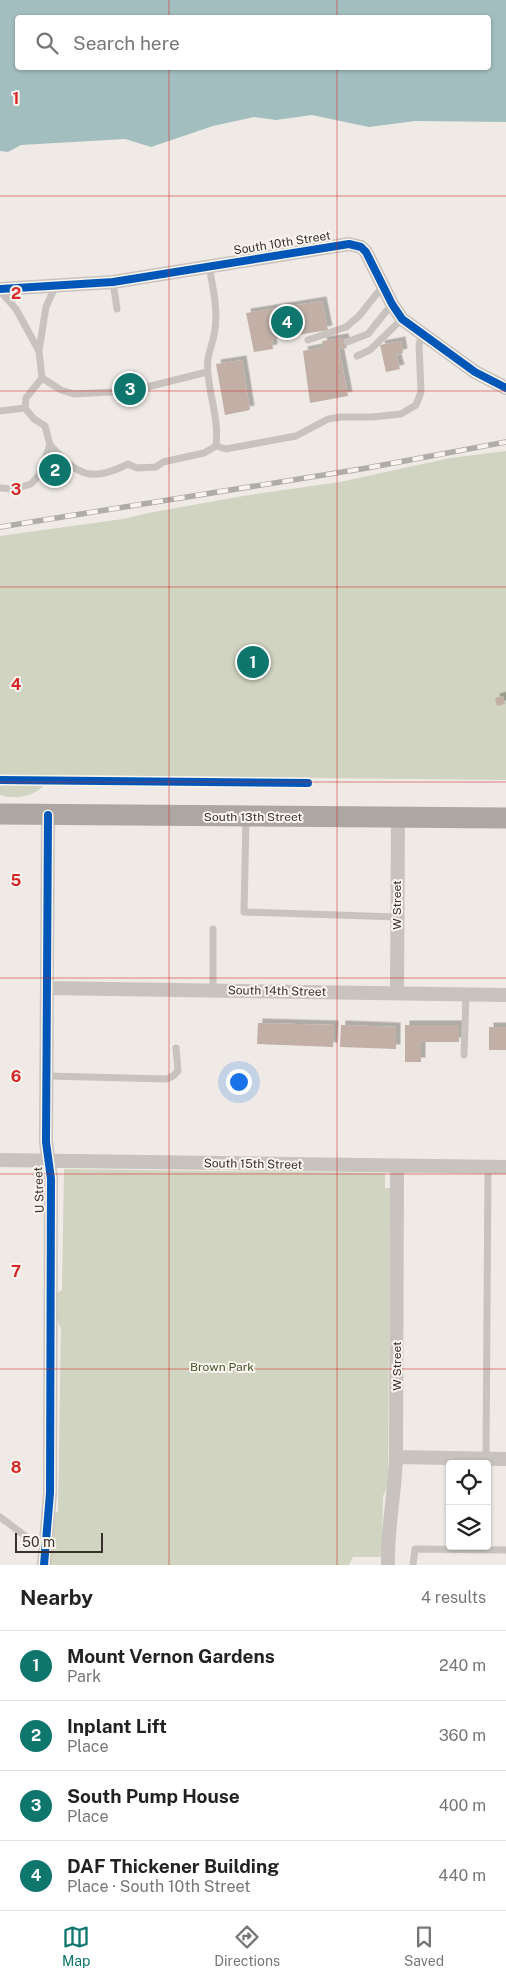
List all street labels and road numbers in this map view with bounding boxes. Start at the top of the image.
street label: South 10th Street [232,228,332,258]
street label: South 13th Street [204,810,302,824]
street label: W Street [390,880,404,930]
street label: South 14th Street [228,983,327,999]
street label: South 15th Street [204,1156,303,1172]
street label: U Street [31,1166,47,1213]
street label: W Street [390,1341,404,1391]

